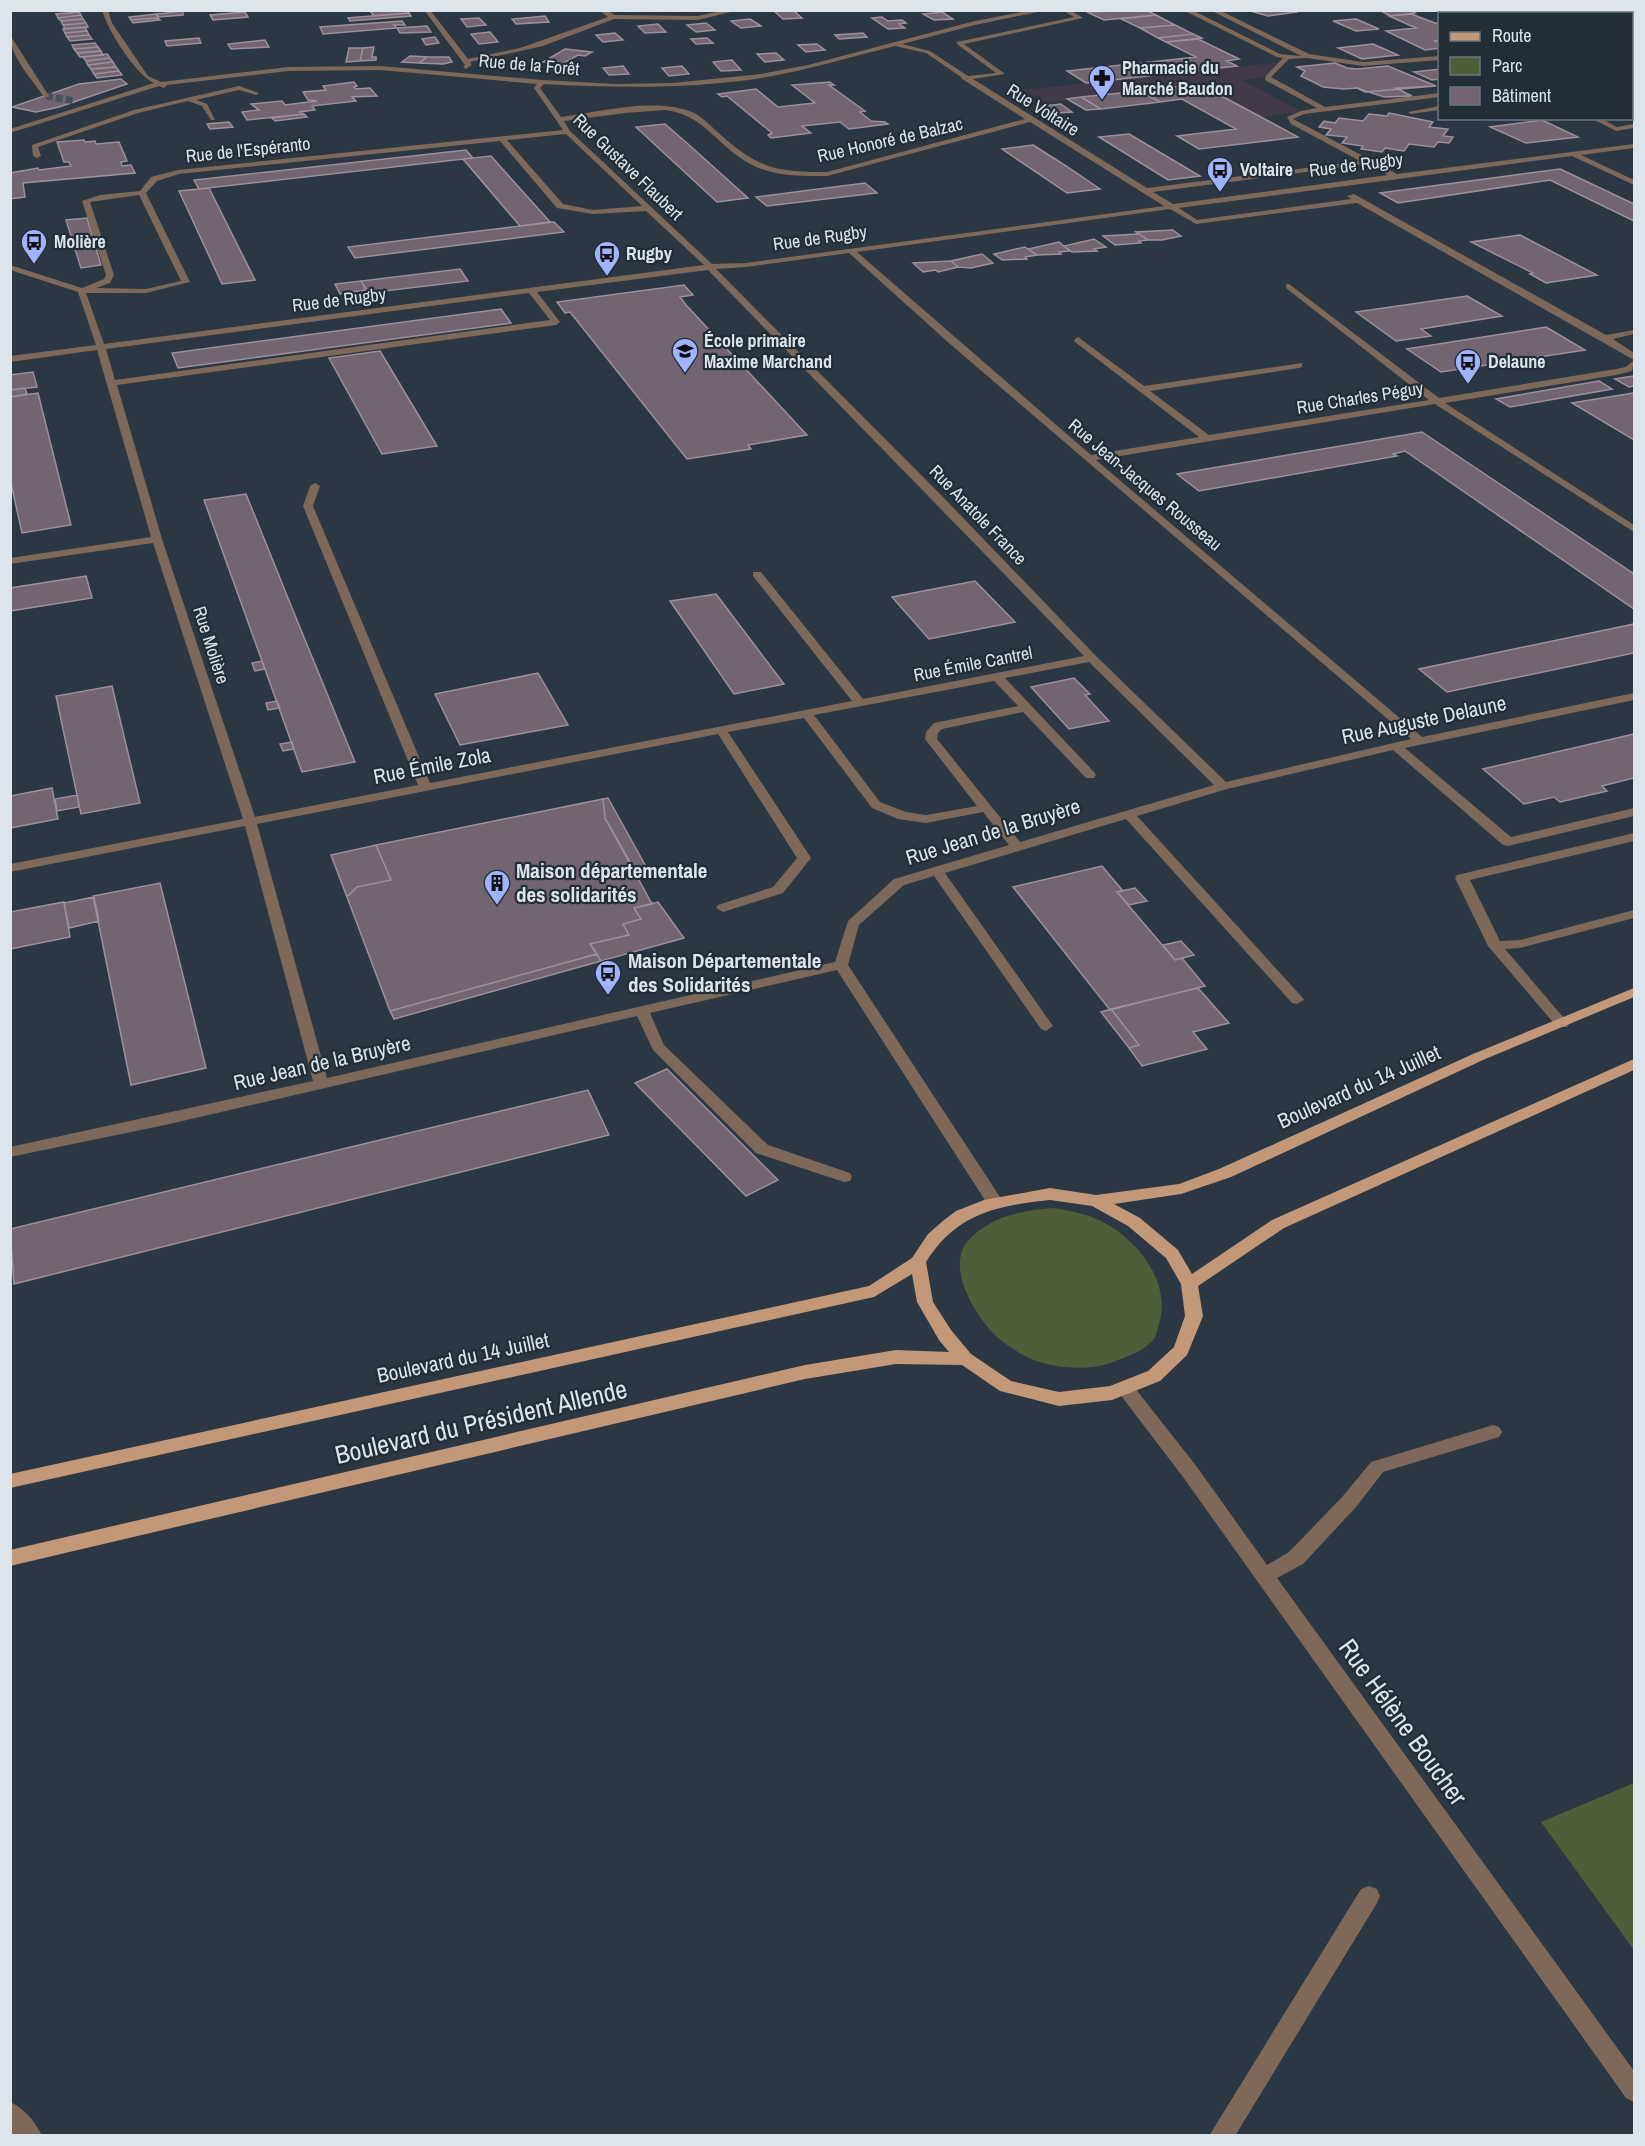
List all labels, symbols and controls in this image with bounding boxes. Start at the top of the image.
legend [1438,12,1633,120]
text: Route [1492,23,1531,48]
street label: Rue de la Forêt [478,48,580,81]
text: Parc [1492,53,1522,78]
place label: Pharmacie du Marché Baudon [1122,55,1233,101]
pharmacy icon: Pharmacie du Marché Baudon [1087,63,1117,101]
street label: Rue Voltaire [1002,77,1084,142]
text: Bâtiment [1492,83,1551,108]
street label: Rue Gustave Flaubert [568,107,689,226]
street label: Rue Honoré de Balzac [815,111,965,168]
street label: Rue de l'Espéranto [184,131,311,168]
street label: Rue de Rugby [1308,146,1405,183]
bus stop icon: Voltaire [1205,155,1235,193]
place label: Voltaire [1240,157,1293,182]
street label: Rue de Rugby [771,218,869,256]
bus stop icon: Molière [19,227,49,265]
place label: Molière [54,229,106,254]
bus stop icon: Rugby [592,239,622,277]
place label: Rugby [626,241,673,266]
street label: Rue de Rugby [291,281,388,318]
place label: École primaire Maxime Marchand [704,328,832,374]
school or university icon: École primaire Maxime Marchand [670,336,700,374]
bus stop icon: Delaune [1453,347,1483,385]
place label: Delaune [1488,349,1545,374]
street label: Rue Charles Péguy [1295,375,1426,420]
street label: Rue Jean-Jacques Rousseau [1063,413,1228,556]
street label: Rue Anatole France [924,459,1033,570]
street label: Rue Molière [187,603,236,687]
street label: Rue Émile Cantrel [911,640,1034,687]
street label: Rue Auguste Delaune [1339,688,1509,751]
street label: Rue Émile Zola [371,740,493,791]
street label: Rue Jean de la Bruyère [902,791,1084,872]
place label: Maison départementale des solidarités [516,856,707,909]
building icon: Maison départementale des solidarités [482,868,512,906]
place label: Maison Départementale des Solidarités [628,946,821,999]
bus stop icon: Maison Départementale des Solidarités [593,958,623,996]
street label: Rue Jean de la Bruyère [230,1028,413,1097]
street label: Boulevard du 14 Juillet [1273,1038,1445,1135]
street label: Boulevard du 14 Juillet [374,1325,552,1390]
street label: Boulevard du Président Allende [331,1371,630,1472]
street label: Rue Hélène Boucher [1331,1631,1476,1812]

